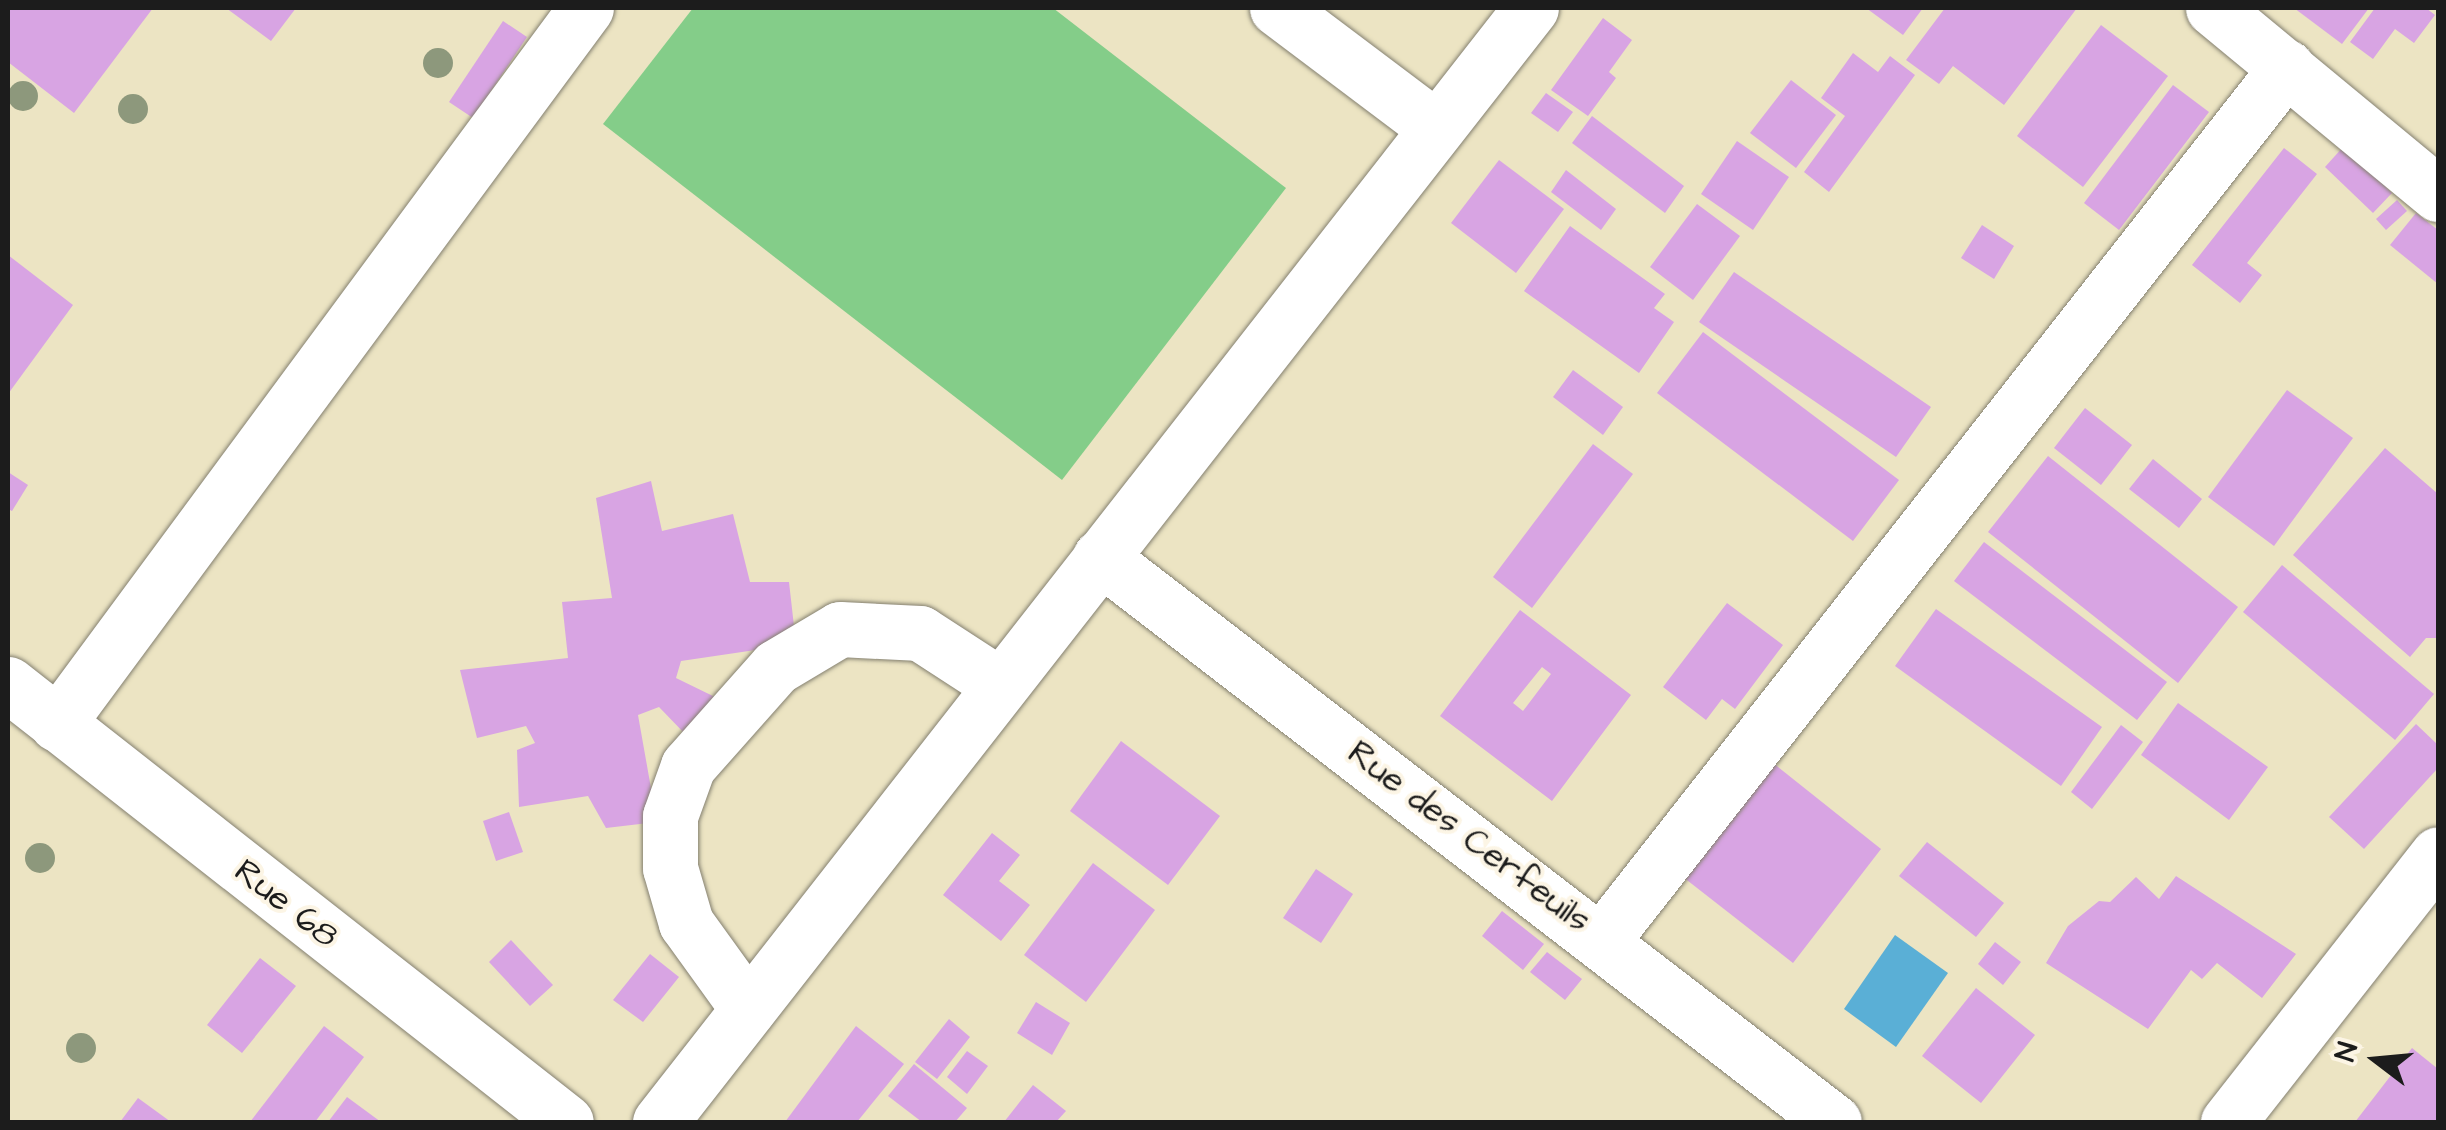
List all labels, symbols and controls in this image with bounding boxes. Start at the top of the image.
street label: Rue des Cerfeuils [1339,732,1599,942]
street label: Rue 68 [226,850,346,958]
north arrow [2326,1010,2426,1110]
text: N [2326,1038,2368,1065]

